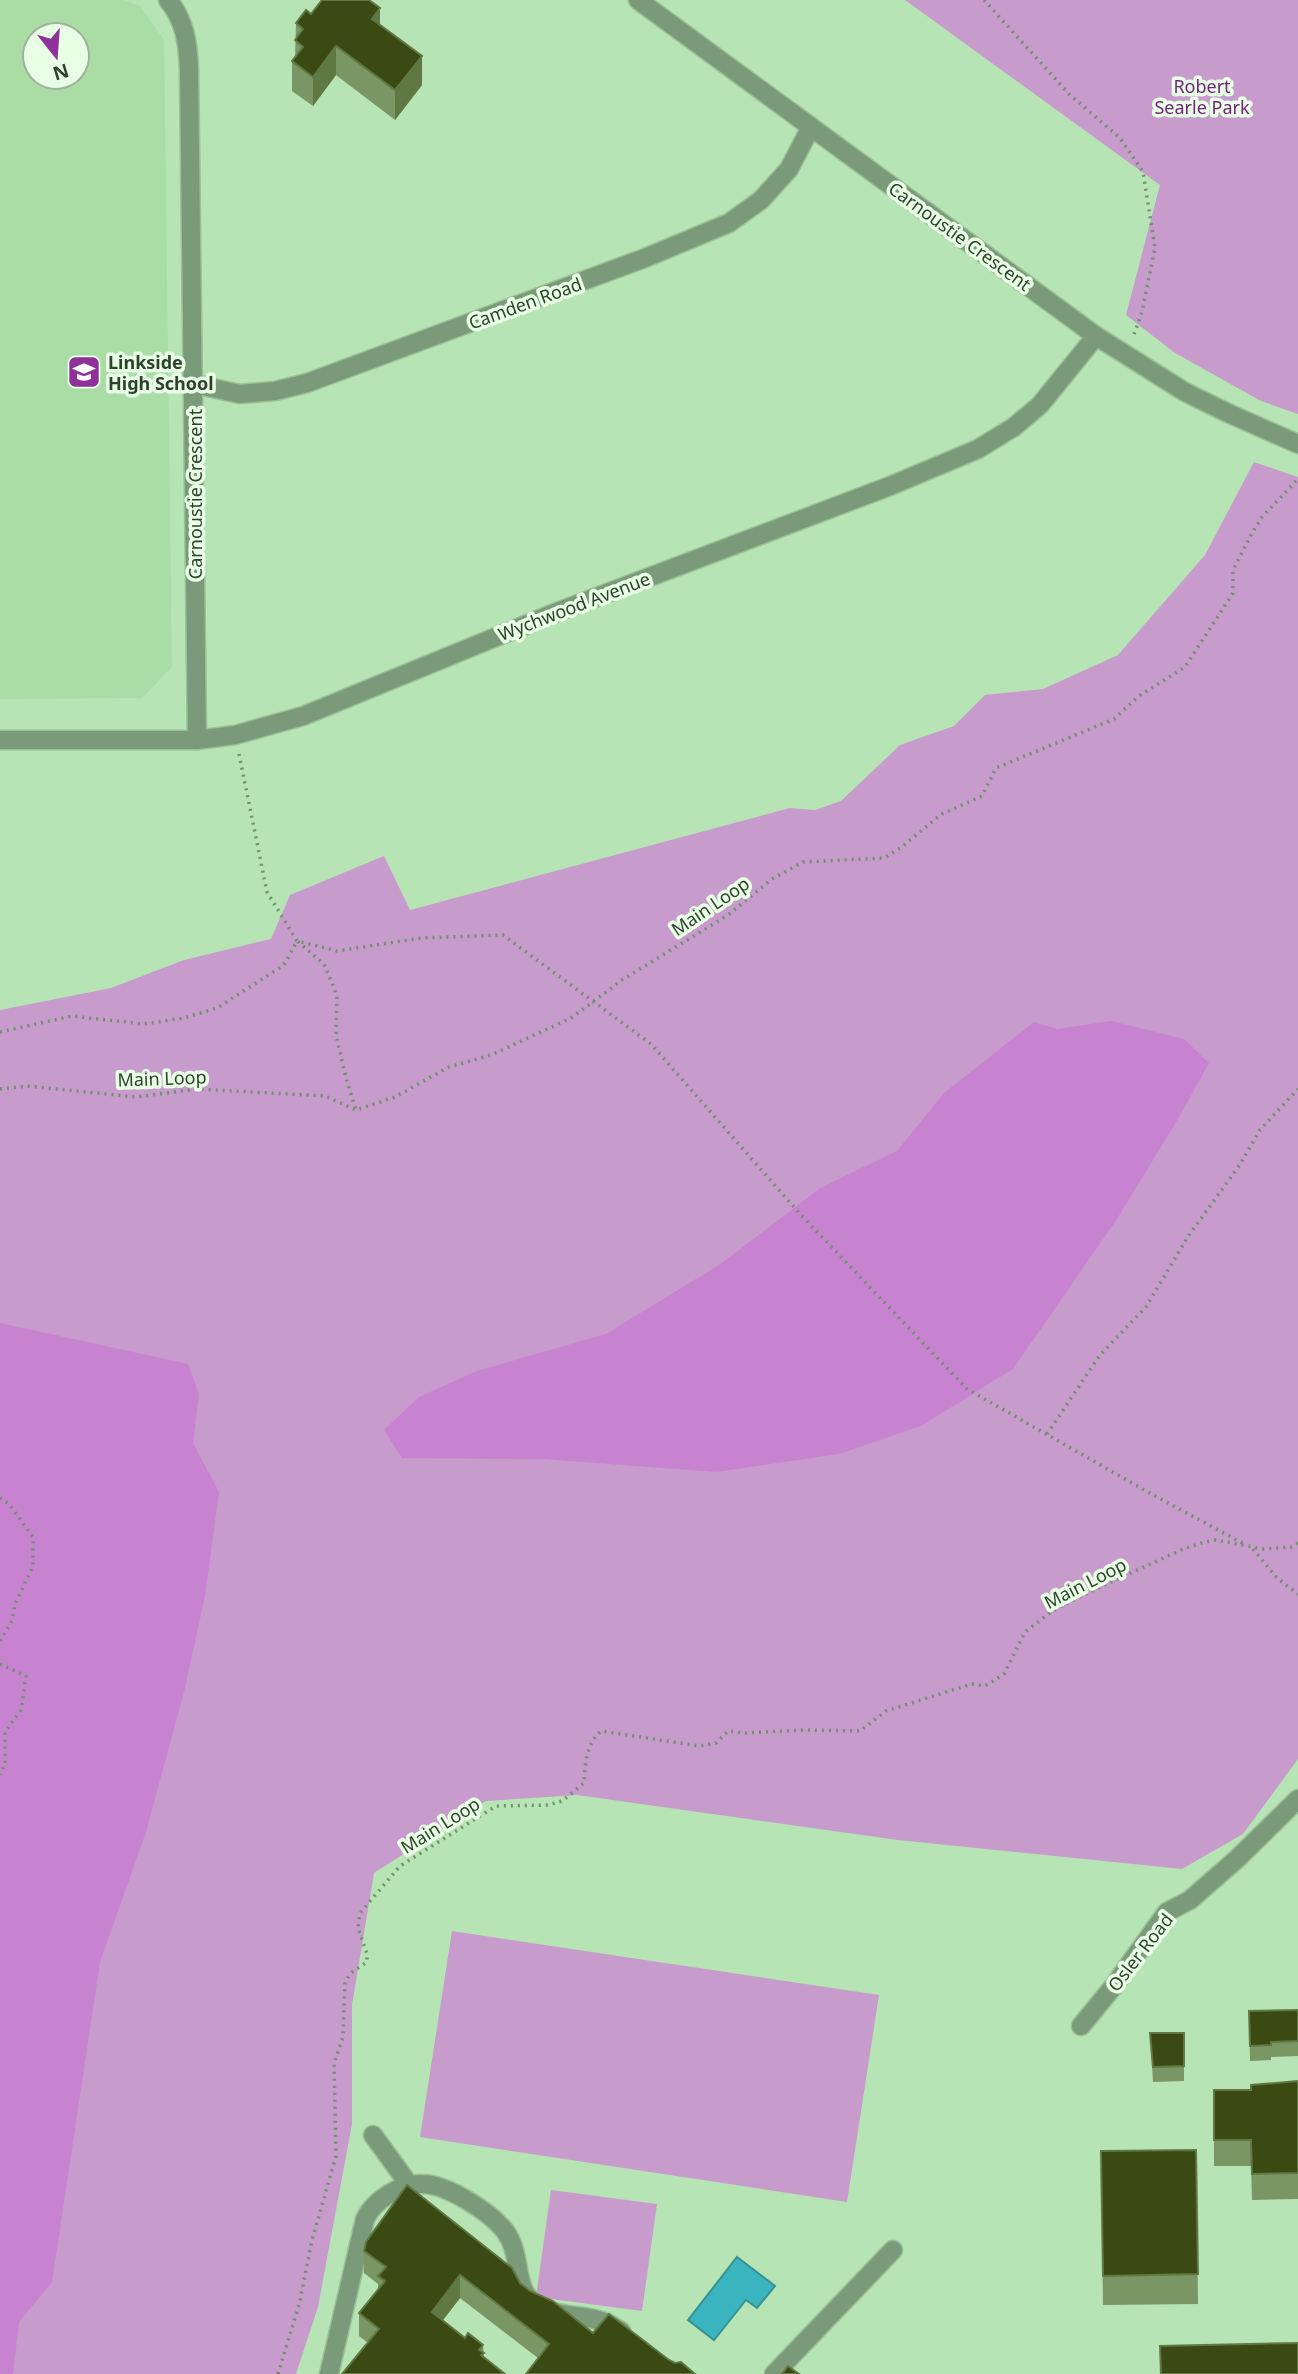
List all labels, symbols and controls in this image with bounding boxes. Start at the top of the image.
north arrow [21,21,91,91]
text: N [50,58,72,87]
park label: Robert Searle Park [1154,74,1250,119]
street label: Carnoustie Crescent [884,176,1036,296]
street label: Camden Road [465,271,585,335]
place label: Linkside High School [108,350,214,395]
school or university icon: Linkside High School [65,353,103,391]
street label: Carnoustie Crescent [183,408,207,579]
street label: Wychwood Avenue [495,566,653,646]
street label: Main Loop [666,871,754,941]
street label: Main Loop [117,1064,207,1092]
street label: Main Loop [1040,1552,1130,1614]
street label: Main Loop [396,1791,484,1859]
street label: Osler Road [1102,1908,1178,1996]

